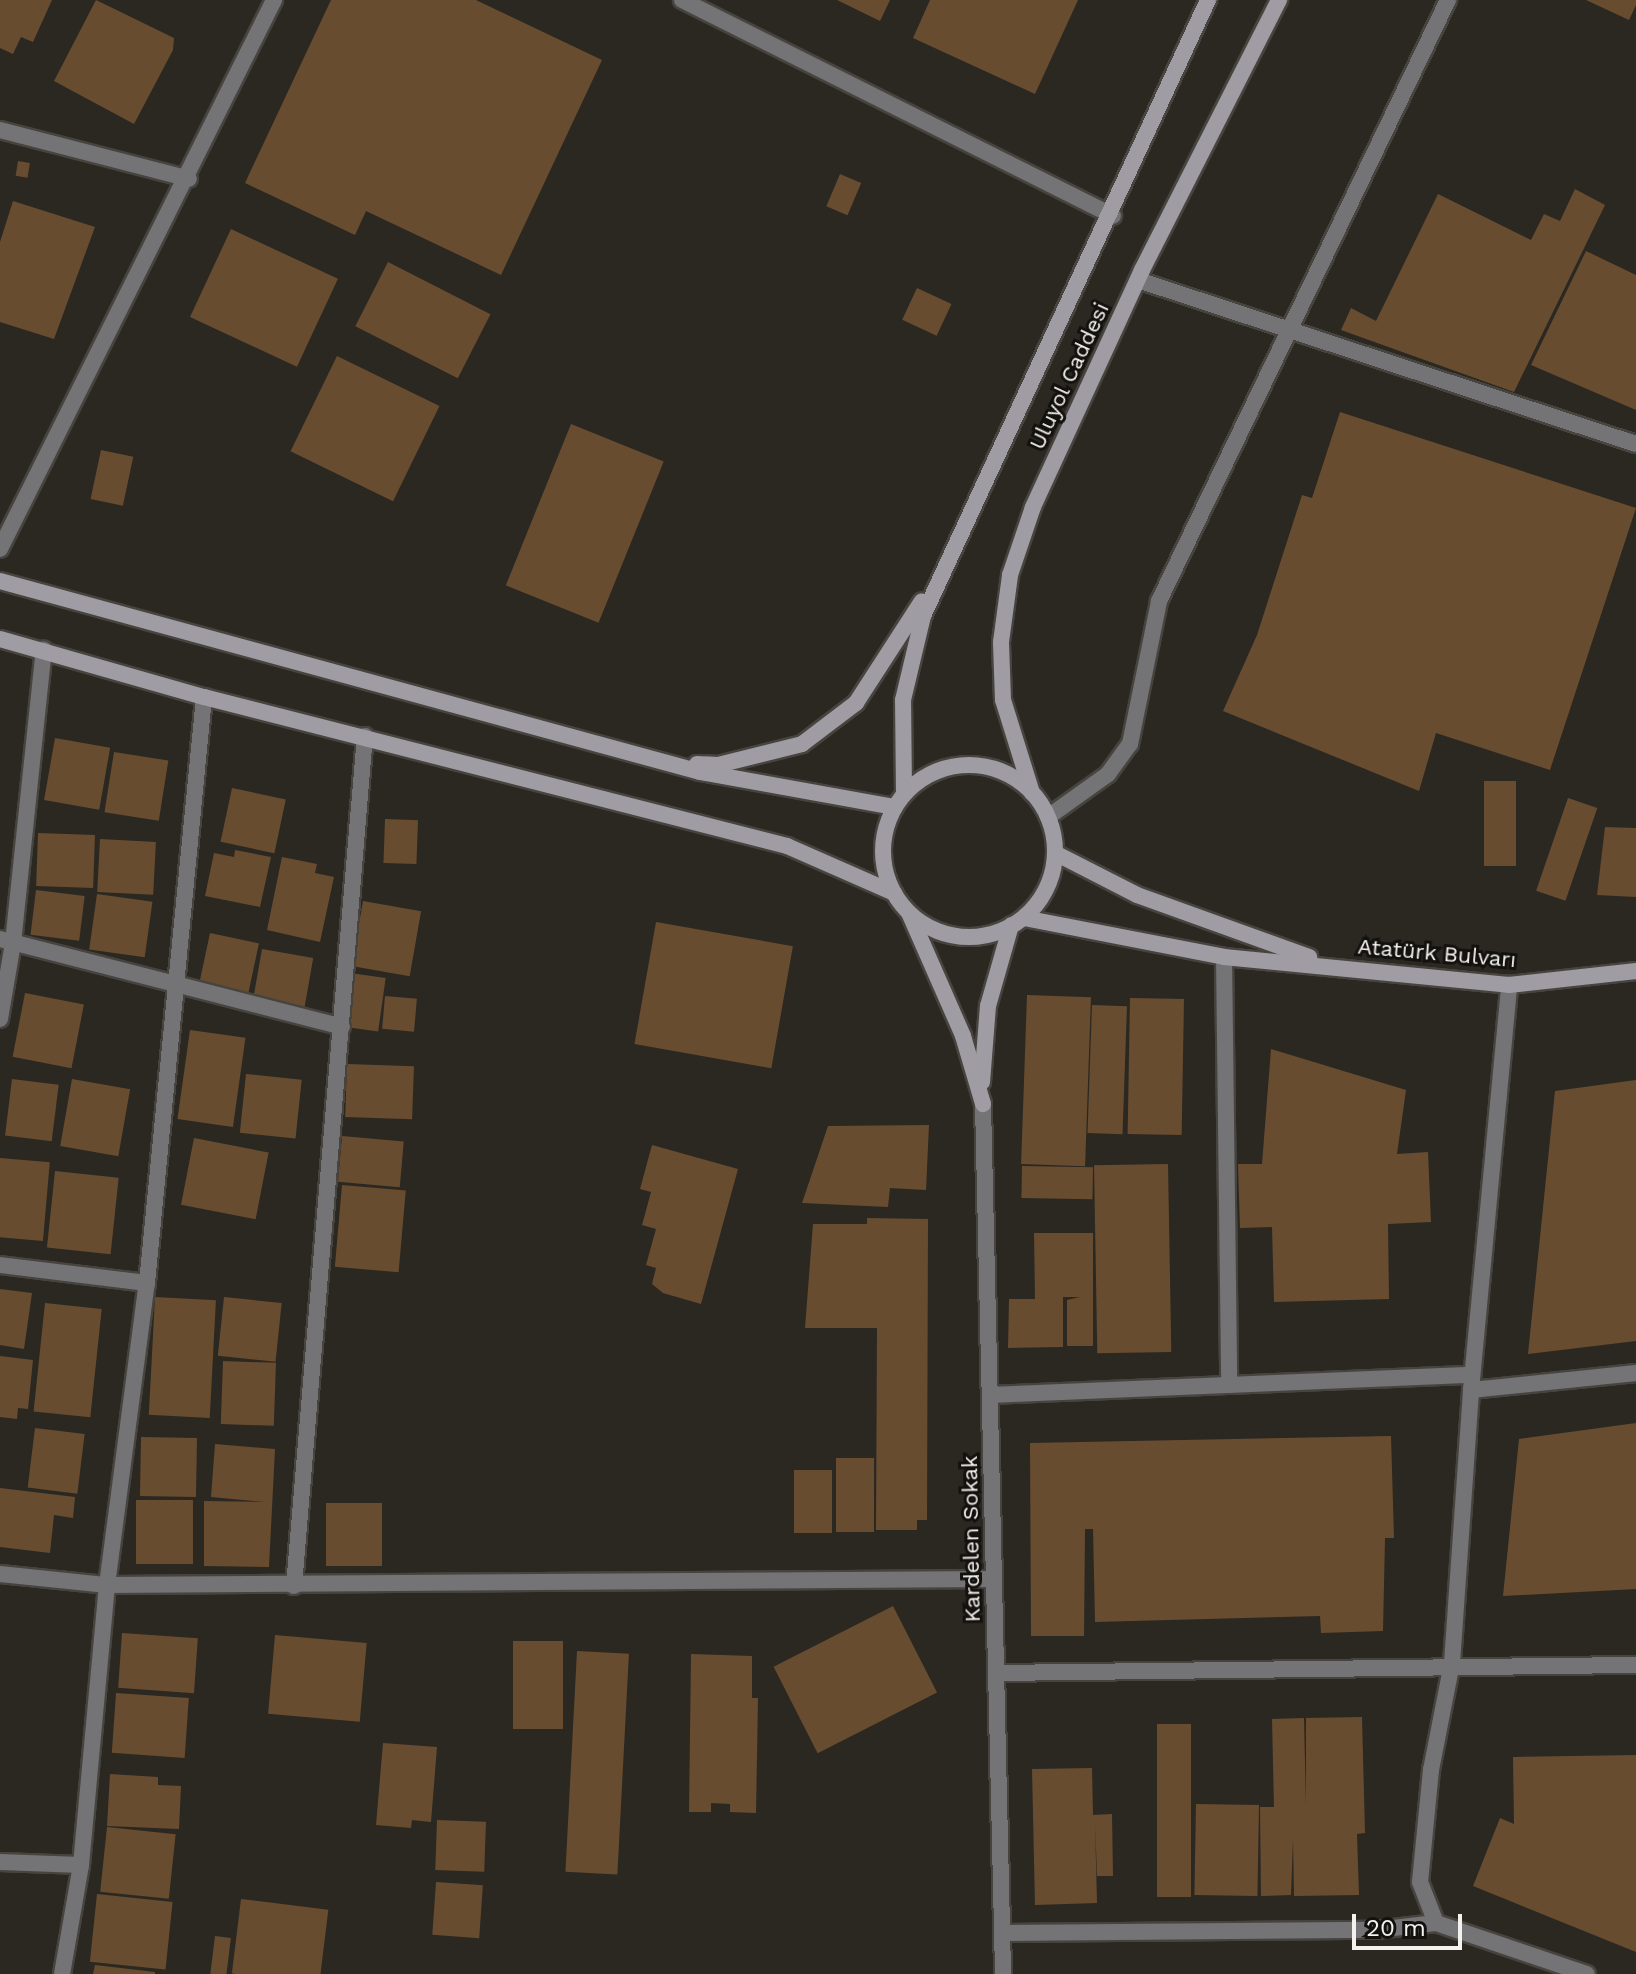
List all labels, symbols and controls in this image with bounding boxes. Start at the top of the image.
street label: Uluyol Caddesi [1023,298,1115,454]
street label: Atatürk Bulvarı [1356,933,1518,973]
street label: Kardelen Sokak [956,1455,986,1623]
scale bar [1356,1898,1466,1948]
text: 20 m [1366,1914,1426,1942]

